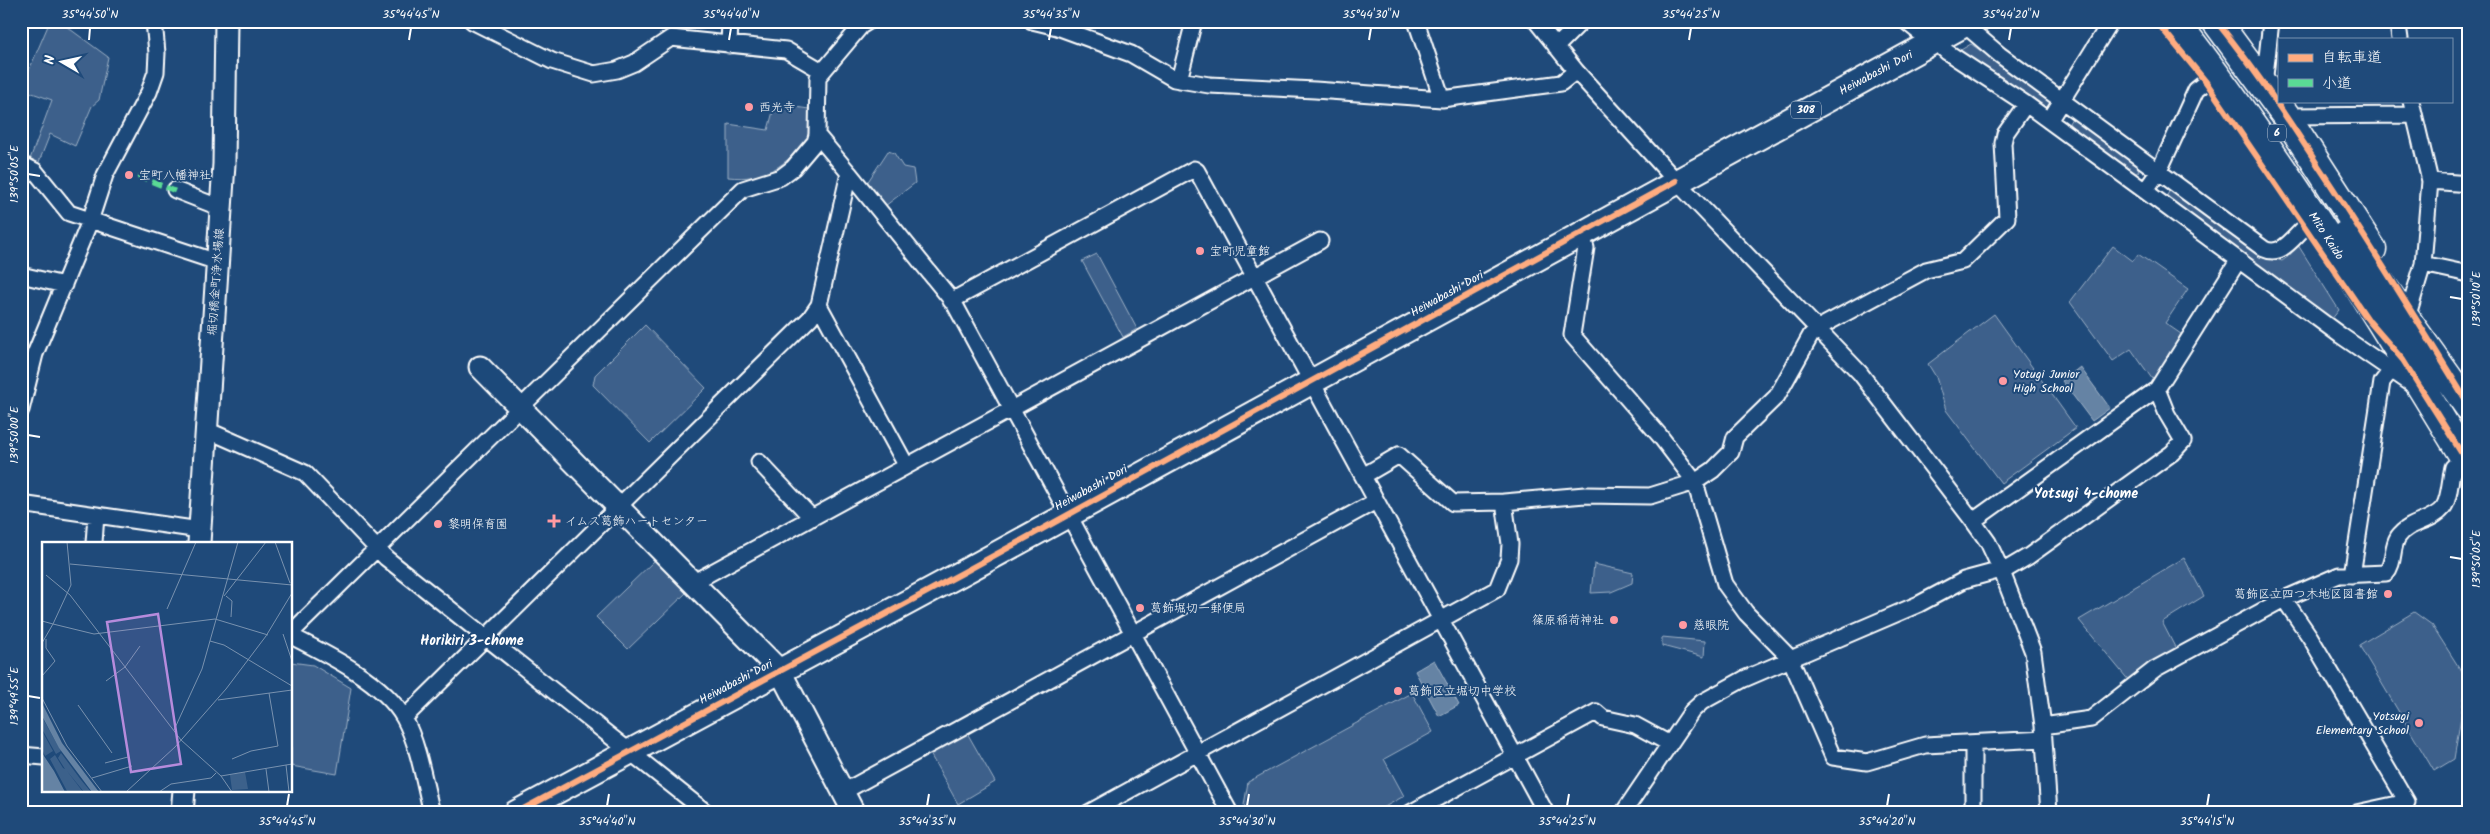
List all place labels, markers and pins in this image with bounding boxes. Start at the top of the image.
place label: 西光寺 [759,98,795,117]
marker: 西光寺 [743,101,755,113]
place label: 宝町八幡神社 [139,166,211,185]
marker: 宝町八幡神社 [123,169,135,181]
place label: 宝町児童館 [1210,242,1270,261]
marker: 宝町児童館 [1194,245,1206,257]
place label: Yotugi Junior High School [2013,365,2080,398]
marker: Yotugi Junior High School [1997,375,2009,387]
place label: イムス葛飾ハートセンター [565,512,708,531]
marker: イムス葛飾ハートセンター [547,514,561,528]
place label: 黎明保育園 [448,515,508,534]
marker: 黎明保育園 [432,518,444,530]
place label: 葛飾区立四つ木地区図書館 [2234,585,2378,604]
marker: 葛飾区立四つ木地区図書館 [2382,588,2394,600]
place label: 葛飾堀切一郵便局 [1150,599,1246,618]
marker: 葛飾堀切一郵便局 [1134,602,1146,614]
place label: 篠原稲荷神社 [1532,611,1604,630]
marker: 篠原稲荷神社 [1608,614,1620,626]
place label: 慈眼院 [1693,616,1729,635]
marker: 慈眼院 [1677,619,1689,631]
place label: 葛飾区立堀切中学校 [1408,682,1516,701]
marker: 葛飾区立堀切中学校 [1392,685,1404,697]
place label: Yotsugi Elementary School [2316,707,2410,740]
marker: Yotsugi Elementary School [2413,717,2425,729]

